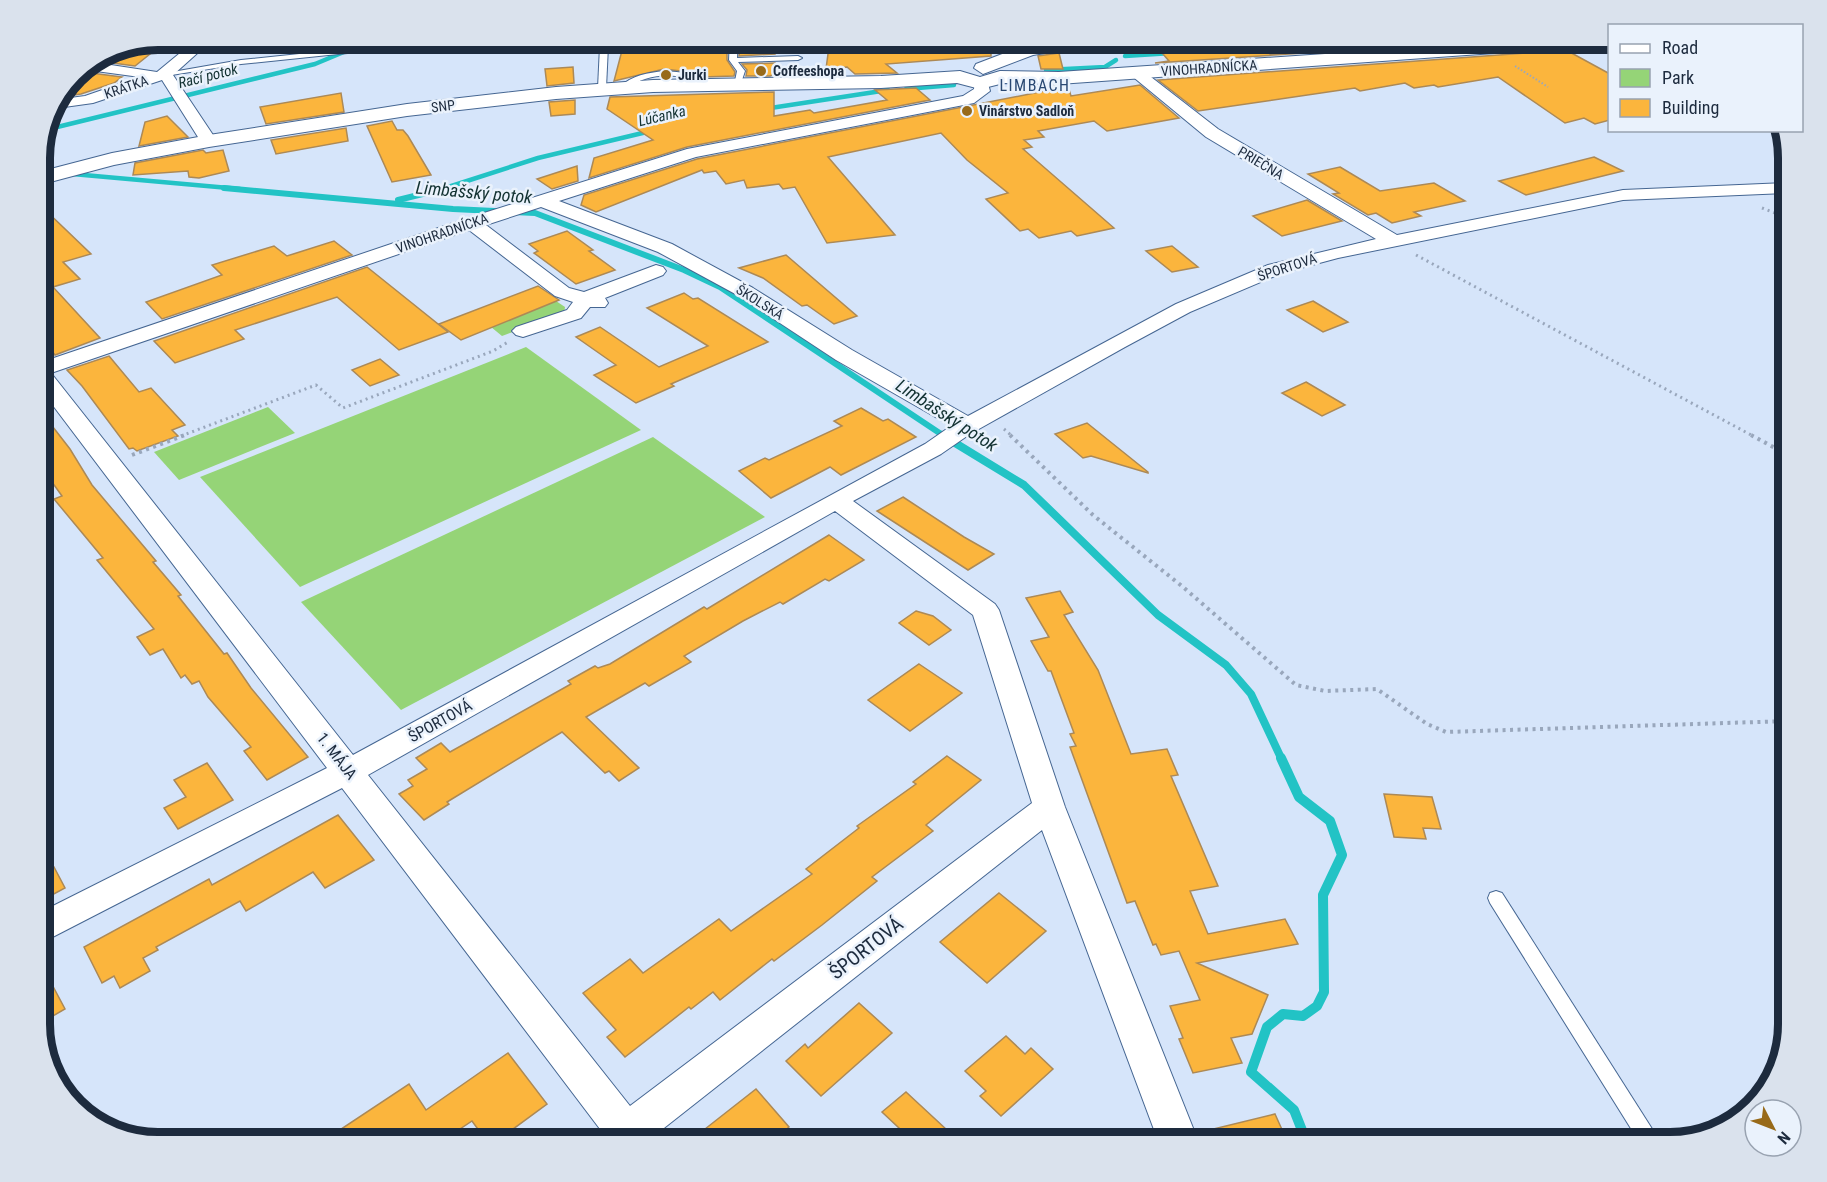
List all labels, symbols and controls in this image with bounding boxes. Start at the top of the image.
legend [1608,24,1803,132]
text: Road [1662,37,1698,58]
street label: VINOHRADNÍCKA [1160,56,1258,79]
water label: Račí potok [176,60,240,92]
place label: Coffeeshopa [773,63,844,79]
marker: Coffeeshopa [754,64,768,78]
place label: Jurki [678,67,707,83]
text: Park [1662,67,1694,88]
marker: Jurki [659,68,673,82]
street label: KRÁTKA [102,71,150,102]
district label: LIMBACH [999,76,1071,95]
street label: SNP [430,97,456,115]
text: Building [1662,97,1719,118]
water label: Lúčanka [637,102,687,130]
place label: Vinárstvo Sadloň [979,103,1074,119]
marker: Vinárstvo Sadloň [960,104,974,118]
street label: PRIEČNA [1235,142,1287,183]
water label: Limbašský potok [415,176,534,208]
street label: VINOHRADNÍCKA [393,209,490,256]
street label: ŠPORTOVÁ [1255,249,1319,284]
street label: ŠKOLSKÁ [733,280,787,323]
water label: Limbašský potok [892,374,1003,456]
street label: ŠPORTOVÁ [405,696,475,746]
street label: 1. MÁJA [313,729,361,783]
street label: ŠPORTOVÁ [824,911,908,984]
north arrow [1743,1098,1803,1158]
text: N [1773,1128,1794,1148]

